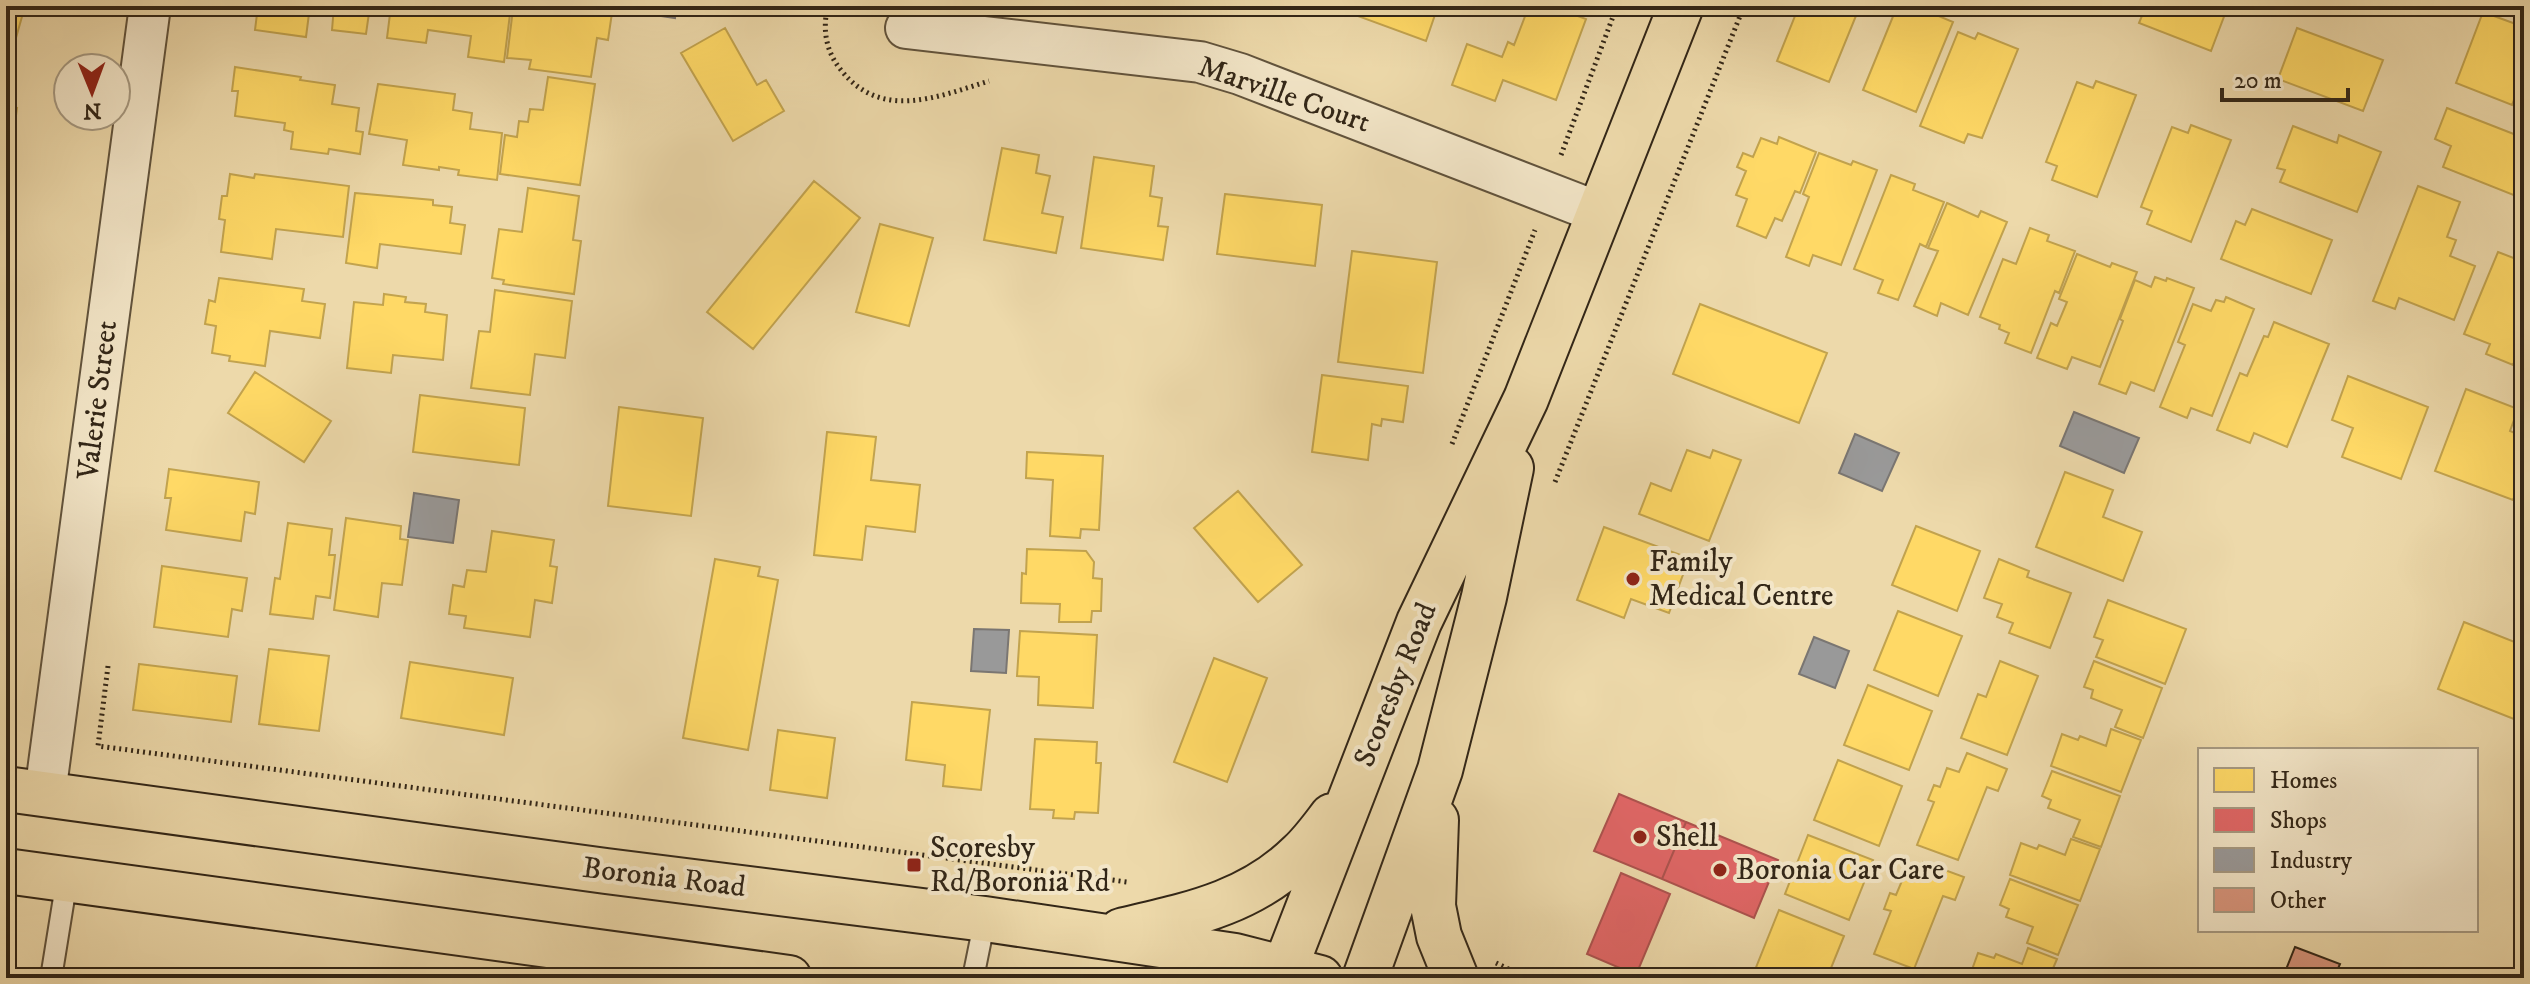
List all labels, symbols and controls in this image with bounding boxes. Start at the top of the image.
street label: Marville Court [1193,48,1375,142]
north arrow [52,52,132,132]
scale bar [2222,52,2348,102]
text: 20 m [2234,66,2282,96]
text: N [83,97,102,124]
street label: Valerie Street [70,318,126,483]
place label: Family Medical Centre [1649,544,1833,615]
marker: Family Medical Centre [1624,570,1642,588]
street label: Scoresby Road [1346,598,1446,772]
legend [2198,748,2478,932]
text: Homes [2270,766,2337,796]
text: Shops [2270,806,2327,836]
place label: Shell [1656,819,1718,856]
marker: Shell [1631,828,1649,846]
place label: Scoresby Rd/Boronia Rd [930,830,1110,901]
text: Industry [2270,846,2353,876]
street label: Boronia Road [580,850,748,906]
place label: Boronia Car Care [1736,852,1944,889]
marker: Scoresby Rd/Boronia Rd [905,856,923,874]
marker: Boronia Car Care [1711,861,1729,879]
text: Other [2270,886,2326,916]

